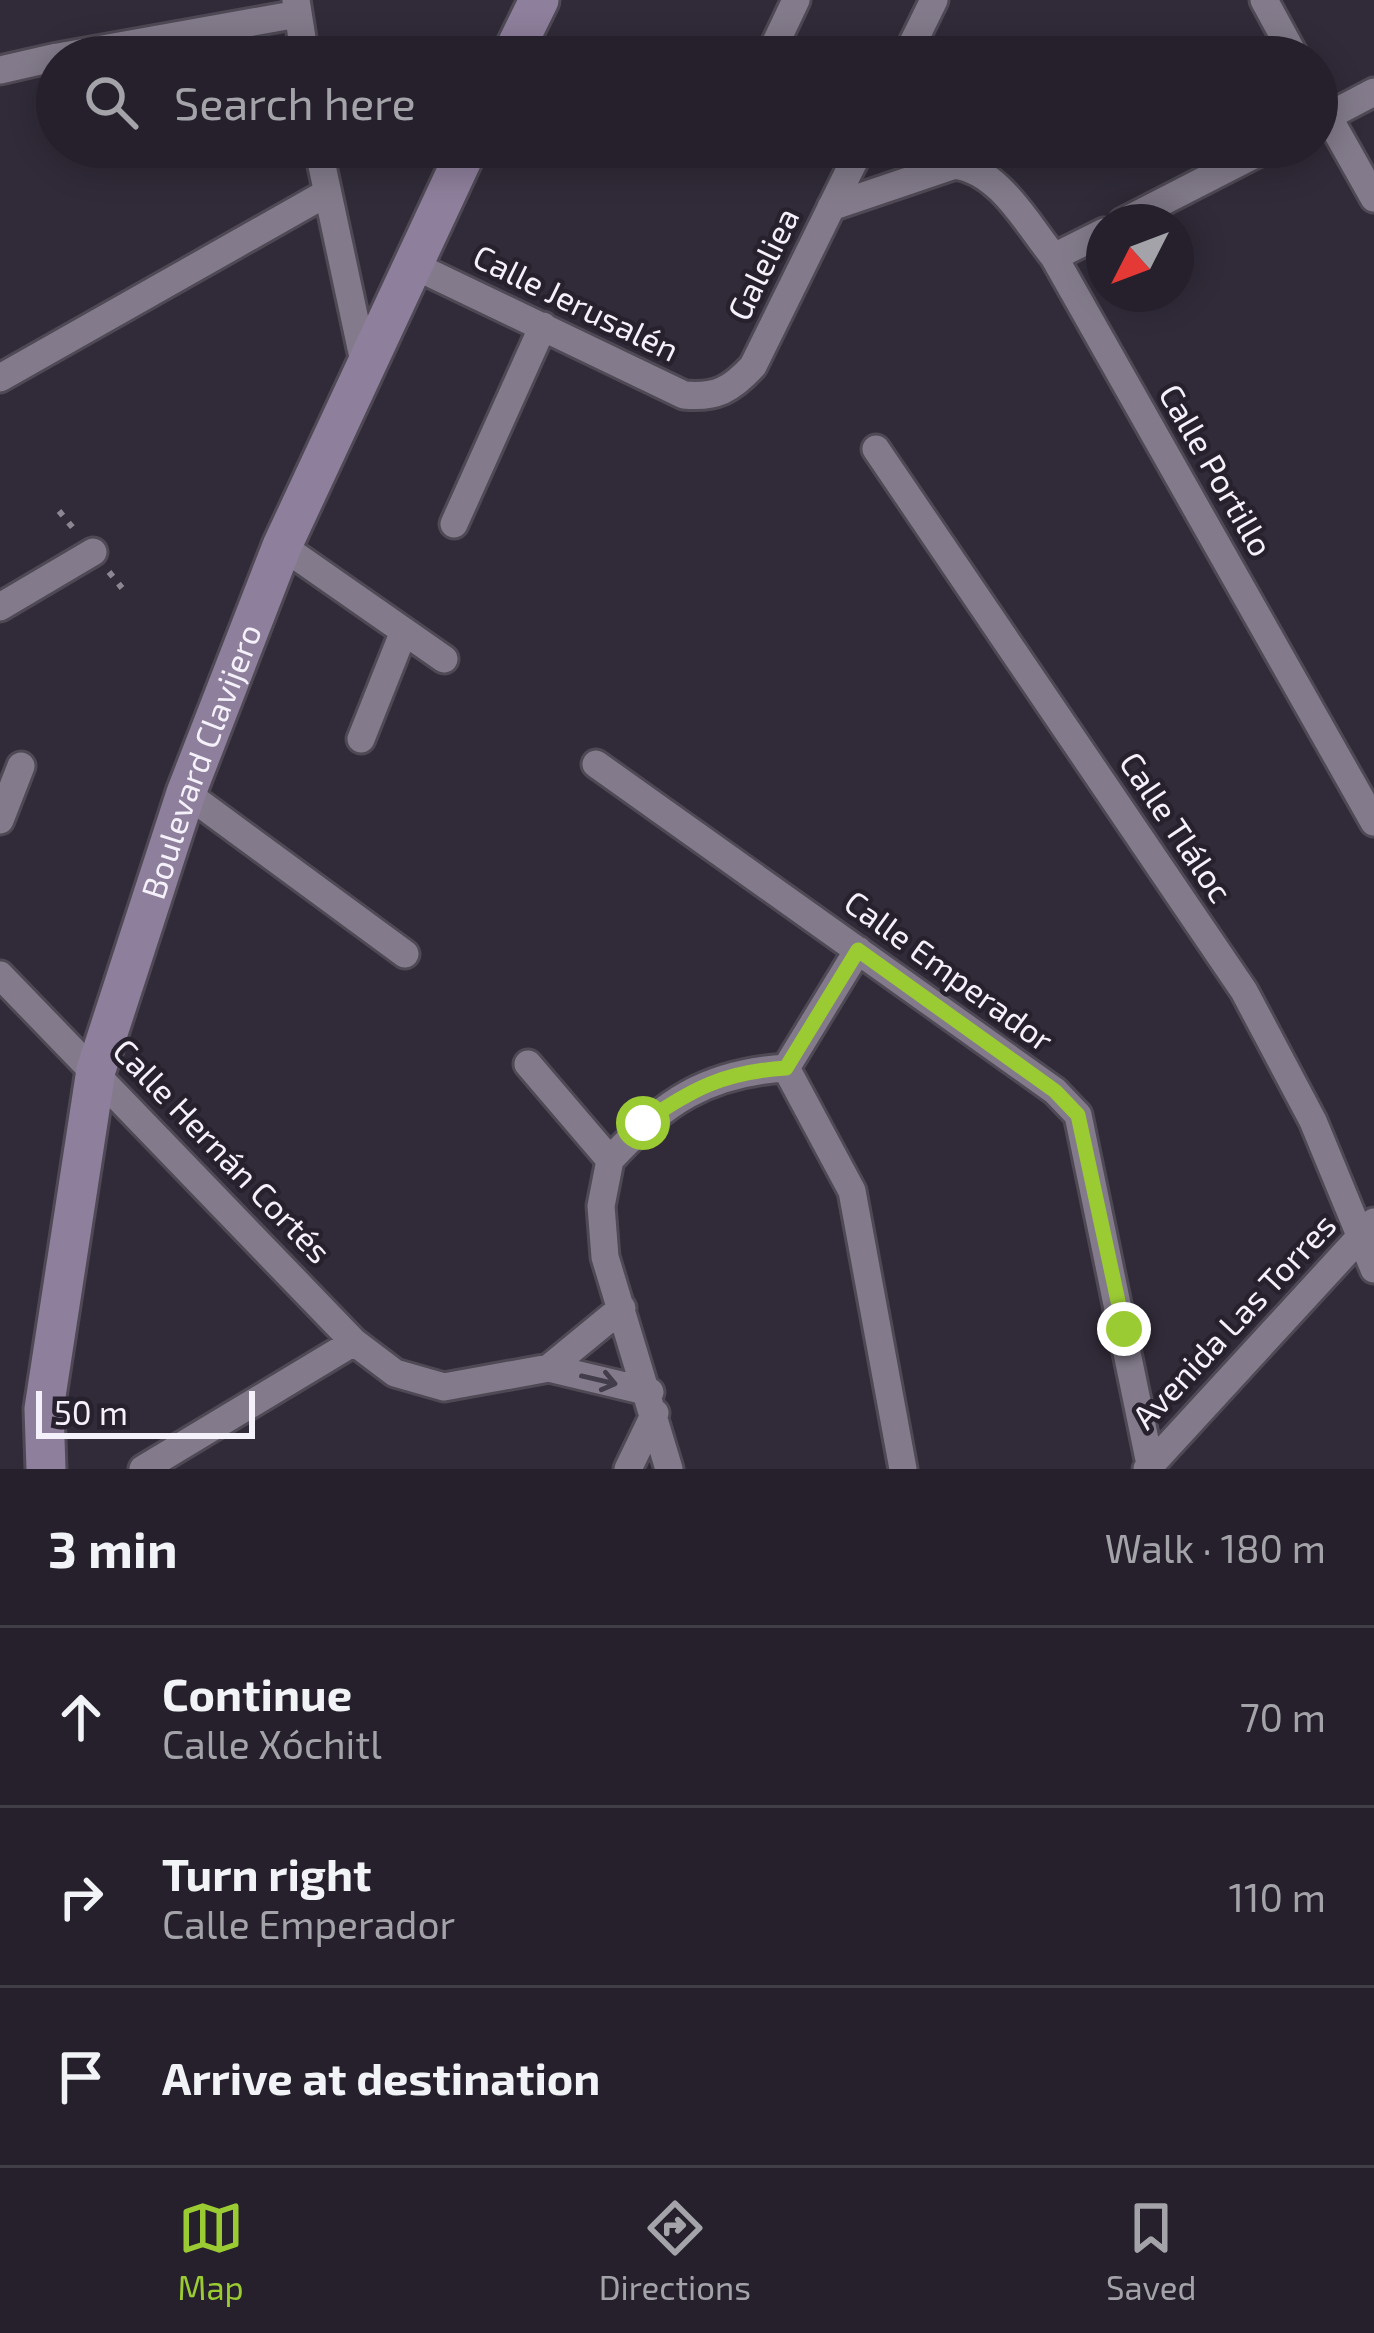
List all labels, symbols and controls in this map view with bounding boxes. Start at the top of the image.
search box [36,36,1338,168]
icon: search [78,69,144,135]
text: Search here [174,75,416,129]
street label: Galeliea [718,201,806,326]
north arrow [1086,204,1194,312]
street label: Calle Jerusalén [467,235,686,369]
street label: Calle Portillo [1152,376,1282,563]
street label: Boulevard Clavijero [132,618,269,904]
street label: Calle Tláloc [1112,744,1242,909]
street label: Calle Emperador [837,881,1062,1059]
street label: Calle Hernán Cortés [105,1030,340,1271]
route start [616,1096,670,1150]
street label: Avenida Las Torres [1123,1204,1343,1436]
route end [1097,1302,1151,1356]
one-way arrow [580,1370,618,1392]
scale bar [36,1385,255,1438]
text: 50 m [54,1392,128,1432]
text: 3 min [48,1517,178,1578]
text: Walk · 180 m [1105,1524,1326,1571]
text: Continue [162,1666,352,1720]
icon: ahead [48,1684,114,1750]
text: 70 m [1240,1693,1326,1740]
text: Calle Xóchitl [162,1720,382,1767]
text: Turn right [162,1846,371,1900]
icon: right [48,1864,114,1930]
text: 110 m [1229,1873,1326,1920]
text: Calle Emperador [162,1900,455,1947]
icon: arrive [48,2044,114,2110]
text: Arrive at destination [162,2050,600,2104]
tab: Map [178,2195,244,2307]
tab: Directions [599,2195,751,2307]
tab: Saved [1106,2195,1196,2307]

